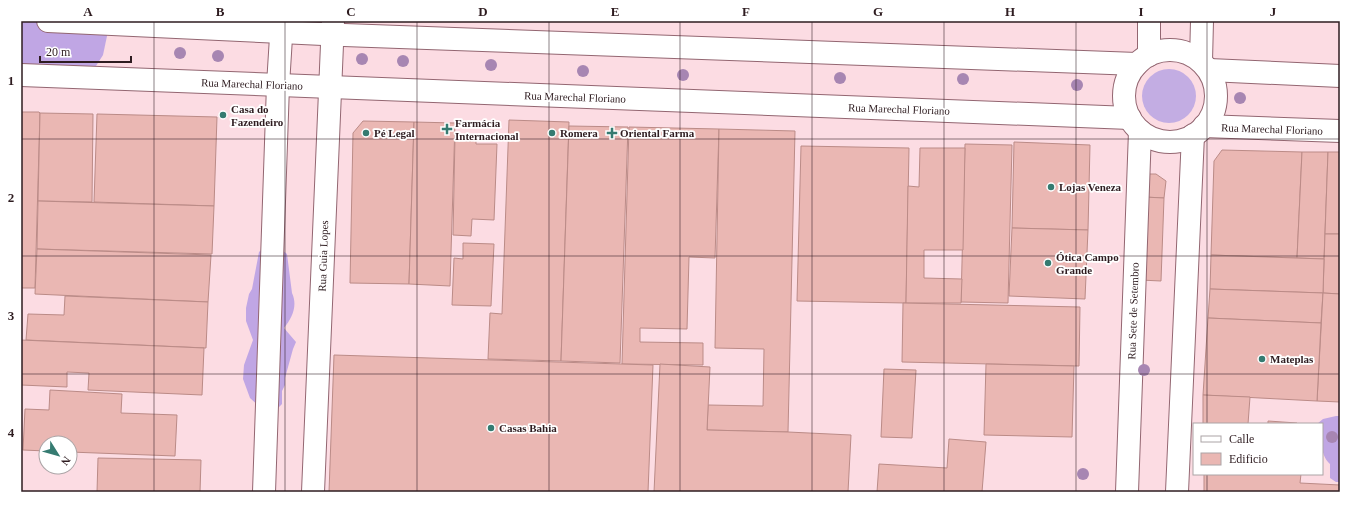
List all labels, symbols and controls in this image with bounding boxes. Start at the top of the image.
text: A [83,4,93,19]
text: B [216,4,225,19]
text: C [346,4,356,19]
text: D [478,4,488,19]
text: E [611,4,619,19]
text: F [742,4,750,19]
text: G [873,4,883,19]
text: H [1005,4,1015,19]
text: I [1138,4,1144,19]
text: J [1270,4,1277,19]
scale bar [40,38,131,64]
text: 20 m [46,45,71,59]
text: 1 [8,73,14,88]
street label: Rua Marechal Floriano [201,76,304,92]
street label: Rua Marechal Floriano [524,89,627,105]
street label: Rua Marechal Floriano [848,101,951,117]
place label: Casa do Fazendeiro [231,103,284,128]
marker: Casa do Fazendeiro [218,110,228,120]
place label: Farmácia Internacional [455,117,519,142]
street label: Rua Marechal Floriano [1221,121,1324,137]
marker: Farmácia Internacional [442,124,452,134]
place label: Pé Legal [374,127,415,139]
place label: Romera [560,127,598,139]
place label: Oriental Farma [620,127,695,139]
marker: Pé Legal [361,128,371,138]
marker: Romera [547,128,557,138]
marker: Oriental Farma [607,128,617,138]
place label: Lojas Veneza [1059,181,1122,193]
marker: Lojas Veneza [1046,182,1056,192]
text: 2 [8,190,14,205]
street label: Rua Guia Lopes [316,220,330,292]
place label: Ótica Campo Grande [1056,251,1119,276]
marker: Ótica Campo Grande [1043,258,1053,268]
street label: Rua Sete de Setembro [1125,262,1141,360]
text: 3 [8,308,15,323]
place label: Mateplas [1270,353,1314,365]
marker: Mateplas [1257,354,1267,364]
place label: Casas Bahia [499,422,557,434]
marker: Casas Bahia [486,423,496,433]
legend [1193,423,1323,475]
text: 4 [8,425,15,440]
text: Calle [1229,432,1254,446]
north arrow [38,435,78,475]
text: Edificio [1229,452,1268,466]
text: N [59,454,73,468]

